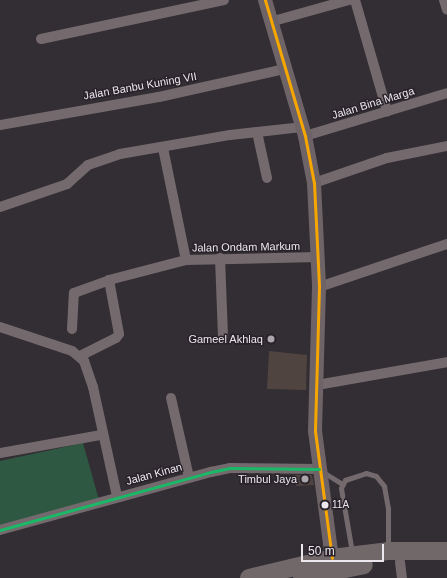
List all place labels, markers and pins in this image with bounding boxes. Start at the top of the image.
place label: Gameel Akhlaq [188,332,263,346]
marker: Gameel Akhlaq [266,334,276,344]
place label: Timbul Jaya [238,472,297,486]
marker: Timbul Jaya [300,474,310,484]
place label: 11A [332,499,349,511]
marker: 11A [320,500,330,510]

